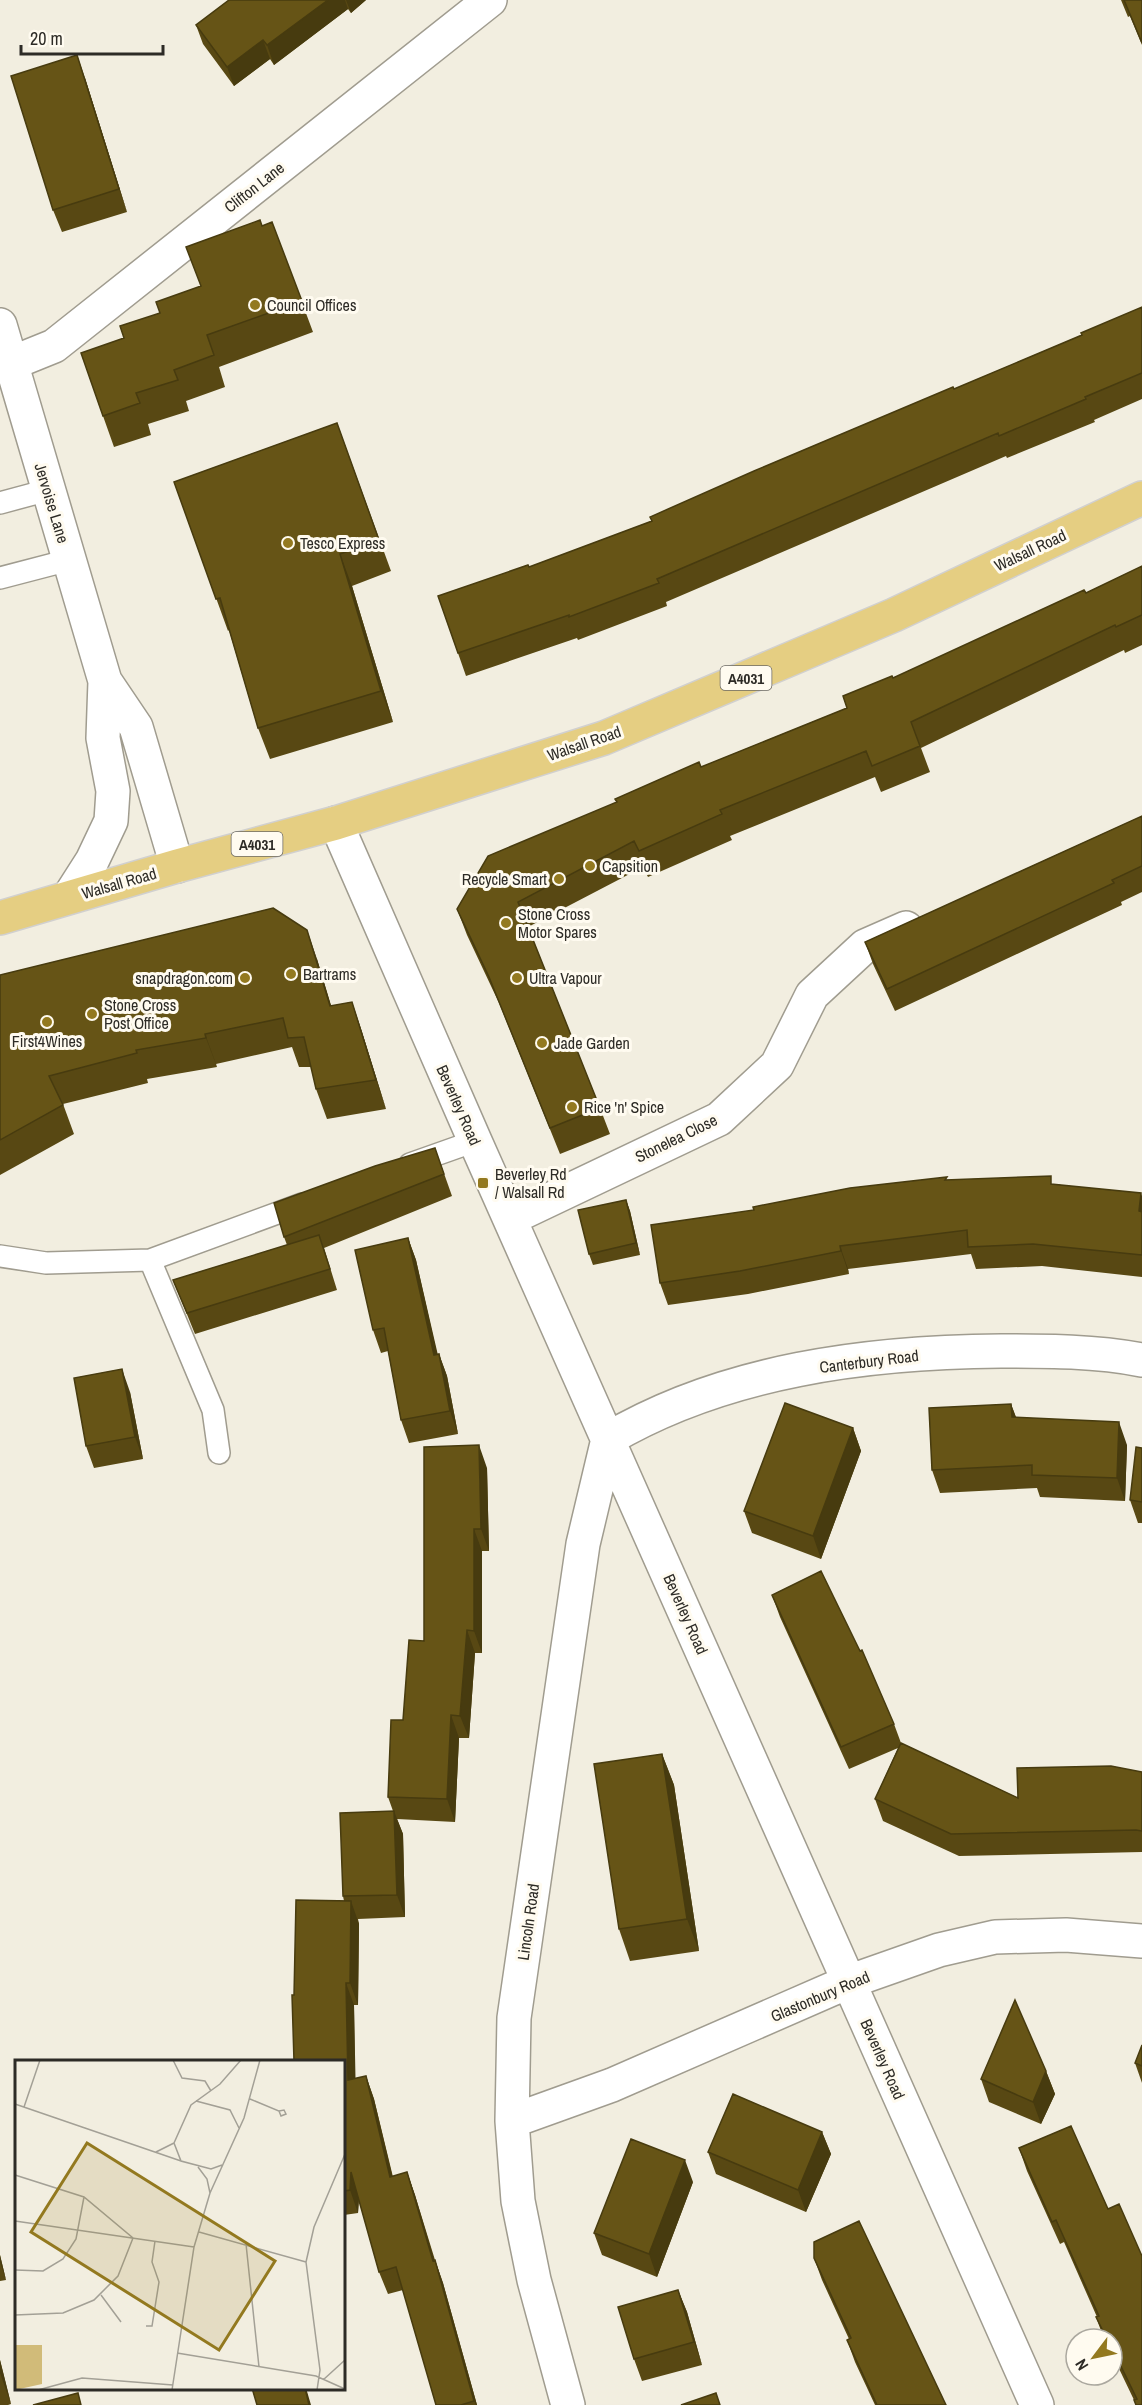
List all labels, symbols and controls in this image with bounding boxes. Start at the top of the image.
scale bar [21,18,164,56]
text: 20 m [30,26,63,51]
street label: Clifton Lane [219,157,289,217]
place label: Council Offices [267,294,356,316]
marker: Council Offices [248,298,262,312]
street label: Jervoise Lane [29,460,75,546]
street label: Walsall Road [991,524,1069,576]
place label: Tesco Express [300,532,385,554]
marker: Tesco Express [281,536,295,550]
road number: A4031 [720,666,771,690]
street label: Walsall Road [544,720,624,766]
road number: A4031 [232,832,282,856]
place label: Capsition [602,855,658,877]
marker: Capsition [583,859,597,873]
street label: Walsall Road [79,862,159,904]
place label: Recycle Smart [462,868,547,890]
marker: Recycle Smart [552,872,566,886]
place label: Stone Cross Motor Spares [518,903,597,943]
marker: Stone Cross Motor Spares [499,916,513,930]
place label: Bartrams [303,963,356,985]
place label: snapdragon.com [135,967,233,989]
marker: Bartrams [284,967,298,981]
place label: Ultra Vapour [529,967,602,989]
marker: snapdragon.com [238,971,252,985]
marker: Ultra Vapour [510,971,524,985]
place label: Stone Cross Post Office [104,994,176,1034]
marker: Stone Cross Post Office [85,1007,99,1021]
marker: First4Wines [40,1015,54,1029]
place label: First4Wines [12,1030,82,1052]
place label: Jade Garden [554,1032,630,1054]
marker: Jade Garden [535,1036,549,1050]
street label: Beverley Road [431,1061,487,1149]
place label: Rice 'n' Spice [584,1096,664,1118]
marker: Rice 'n' Spice [565,1100,579,1114]
street label: Stonelea Close [631,1109,721,1167]
place label: Beverley Rd / Walsall Rd [495,1163,566,1203]
marker: Beverley Rd / Walsall Rd [476,1176,490,1190]
street label: Canterbury Road [818,1344,920,1378]
street label: Beverley Road [658,1570,714,1658]
street label: Lincoln Road [512,1882,544,1962]
street label: Glastonbury Road [767,1965,873,2027]
street label: Beverley Road [855,2015,911,2103]
inset map [15,2060,345,2390]
north arrow [1064,2327,1124,2387]
text: N [1069,2355,1093,2375]

